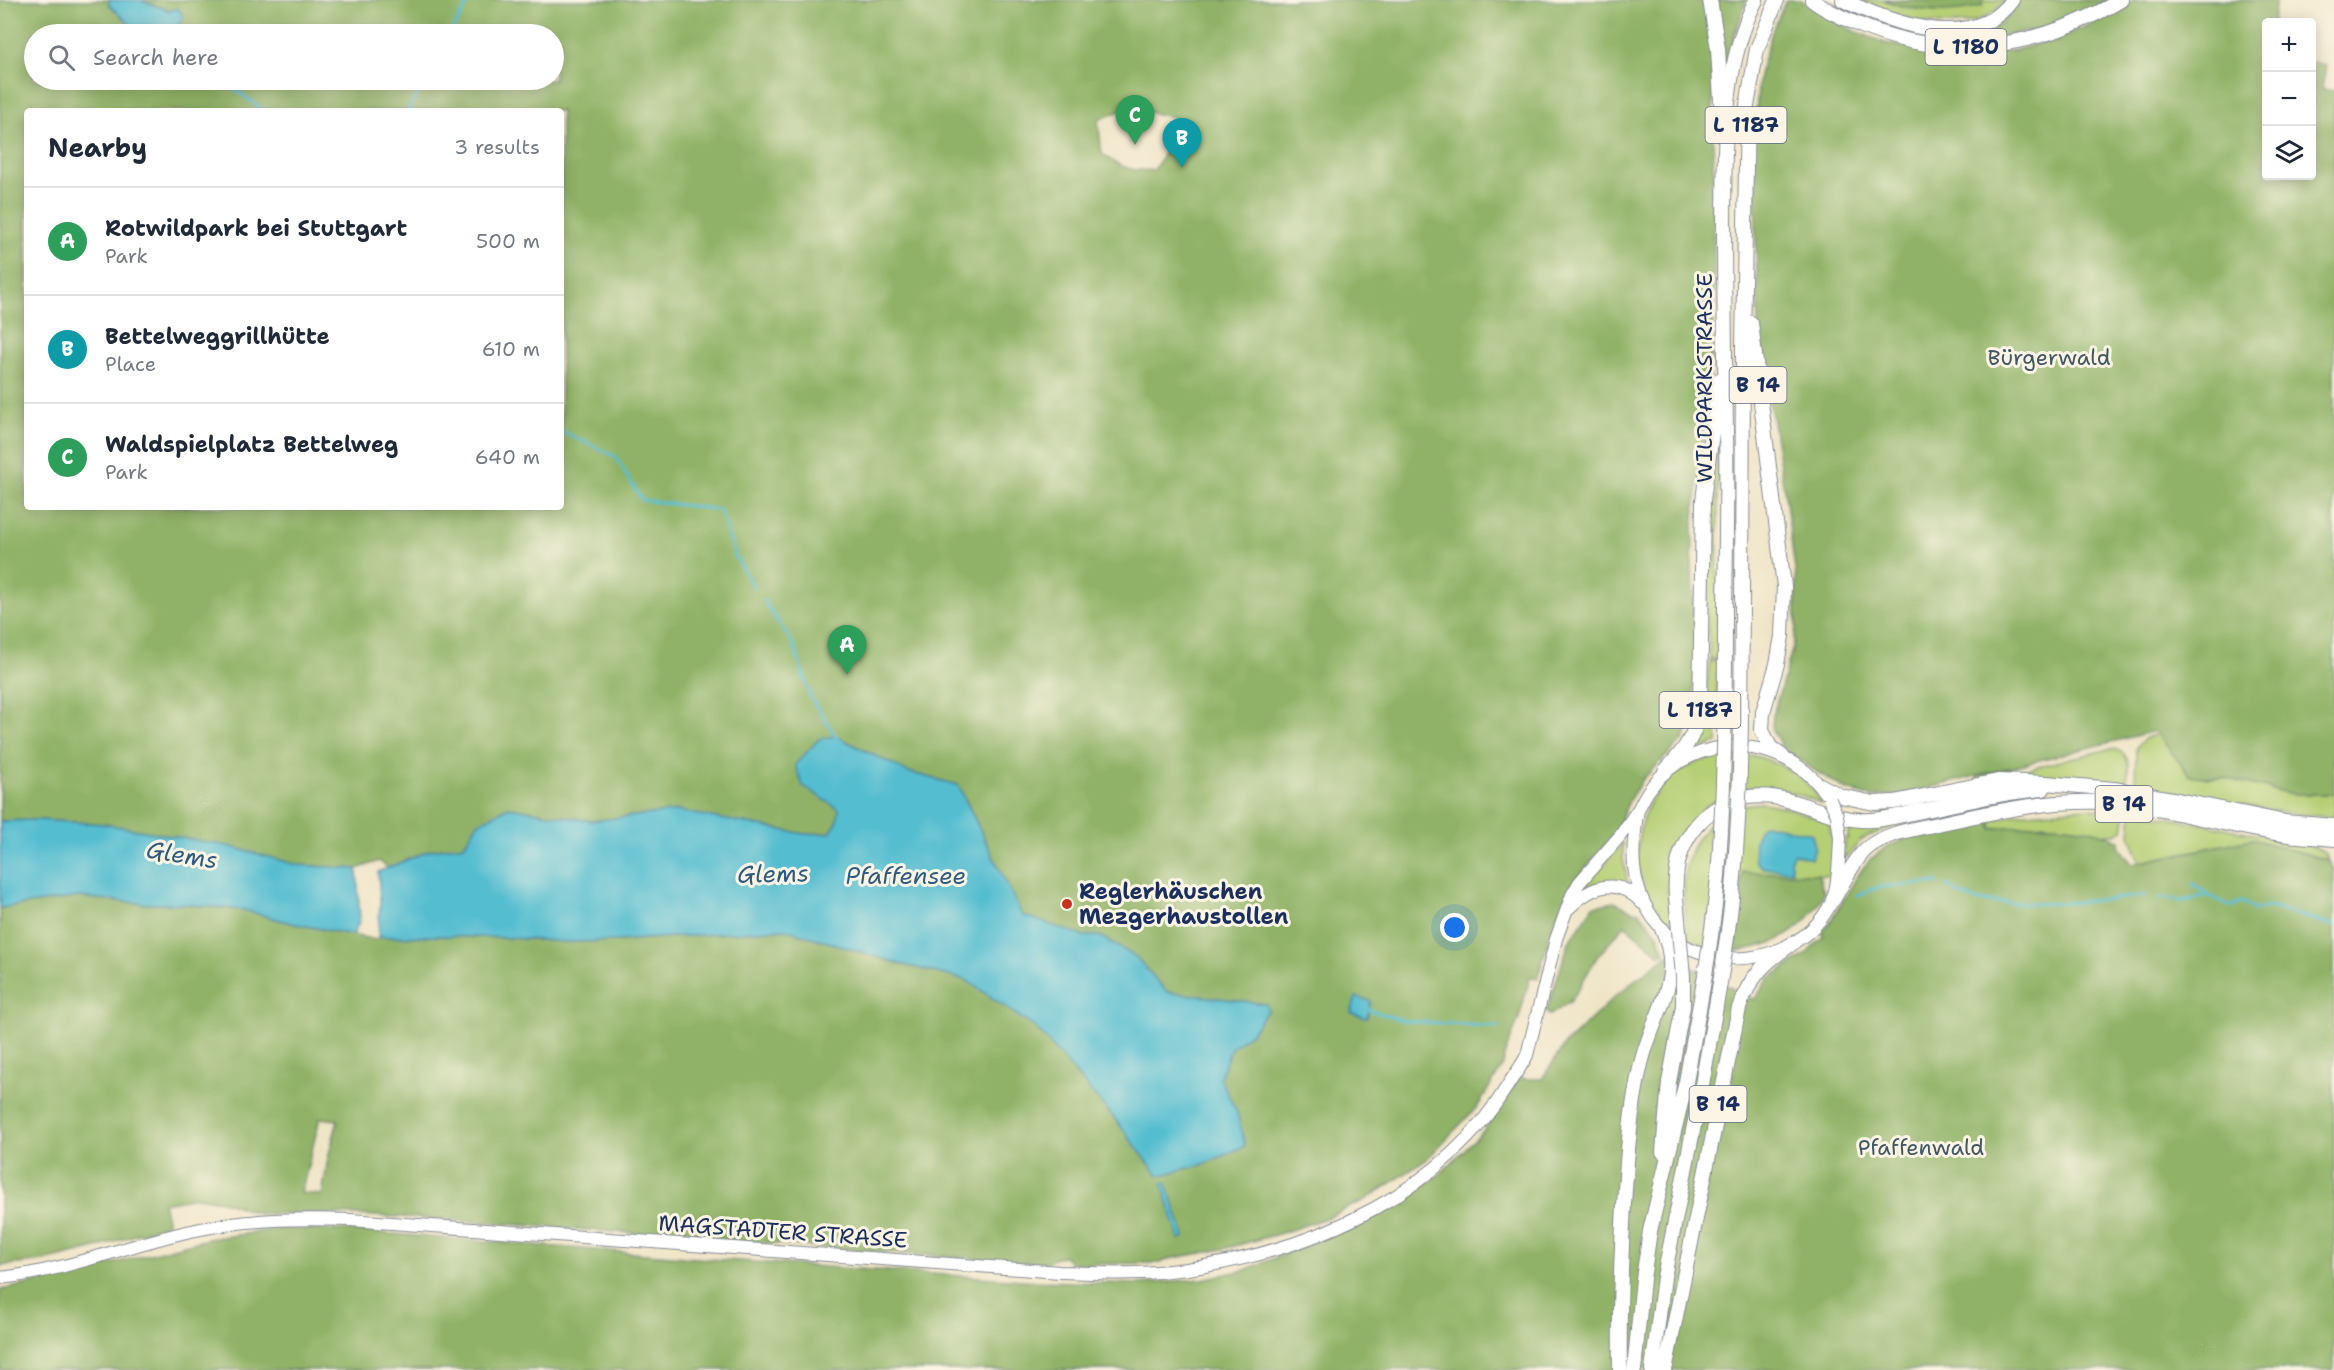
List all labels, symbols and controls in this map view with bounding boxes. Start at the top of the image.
map controls [2262,18,2316,180]
button: + [2262,18,2316,72]
search box [24,24,564,90]
road number: L 1180 [1926,29,2006,65]
icon: search [45,41,78,74]
text: Search here [93,43,219,72]
button: − [2262,72,2316,126]
pin: C [1116,96,1154,145]
road number: L 1187 [1706,107,1786,143]
pin: B [1162,118,1202,168]
button: layers [2262,126,2316,180]
text: Nearby [48,130,147,165]
text: 3 results [454,134,540,160]
text: Rotwildpark bei Stuttgart [105,214,407,243]
text: A [60,228,75,254]
text: 500 m [476,228,540,254]
text: Park [105,243,148,269]
street label: WILDPARKSTRASSE [1690,273,1719,483]
text: Bettelweggrillhütte [105,322,330,351]
text: B [61,336,74,362]
text: 610 m [482,336,540,362]
park label: Bürgerwald [1987,343,2111,372]
text: Place [105,351,156,377]
road number: B 14 [1730,367,1786,403]
text: Waldspielplatz Bettelweg [105,430,398,459]
text: C [61,444,74,470]
text: 640 m [475,444,540,470]
text: Park [105,459,148,485]
pin: A [828,626,866,675]
road number: L 1187 [1660,692,1740,728]
road number: B 14 [2096,786,2152,822]
water label: Glems [144,834,220,876]
water label: Glems [737,857,809,891]
water label: Pfaffensee [846,860,966,892]
place label: Reglerhäuschen Mezgerhaustollen [1079,877,1289,931]
marker: Reglerhäuschen Mezgerhaustollen [1060,897,1074,911]
your location [1440,913,1469,942]
road number: B 14 [1690,1086,1746,1122]
park label: Pfaffenwald [1858,1133,1984,1162]
street label: MAGSTADTER STRASSE [658,1208,908,1255]

